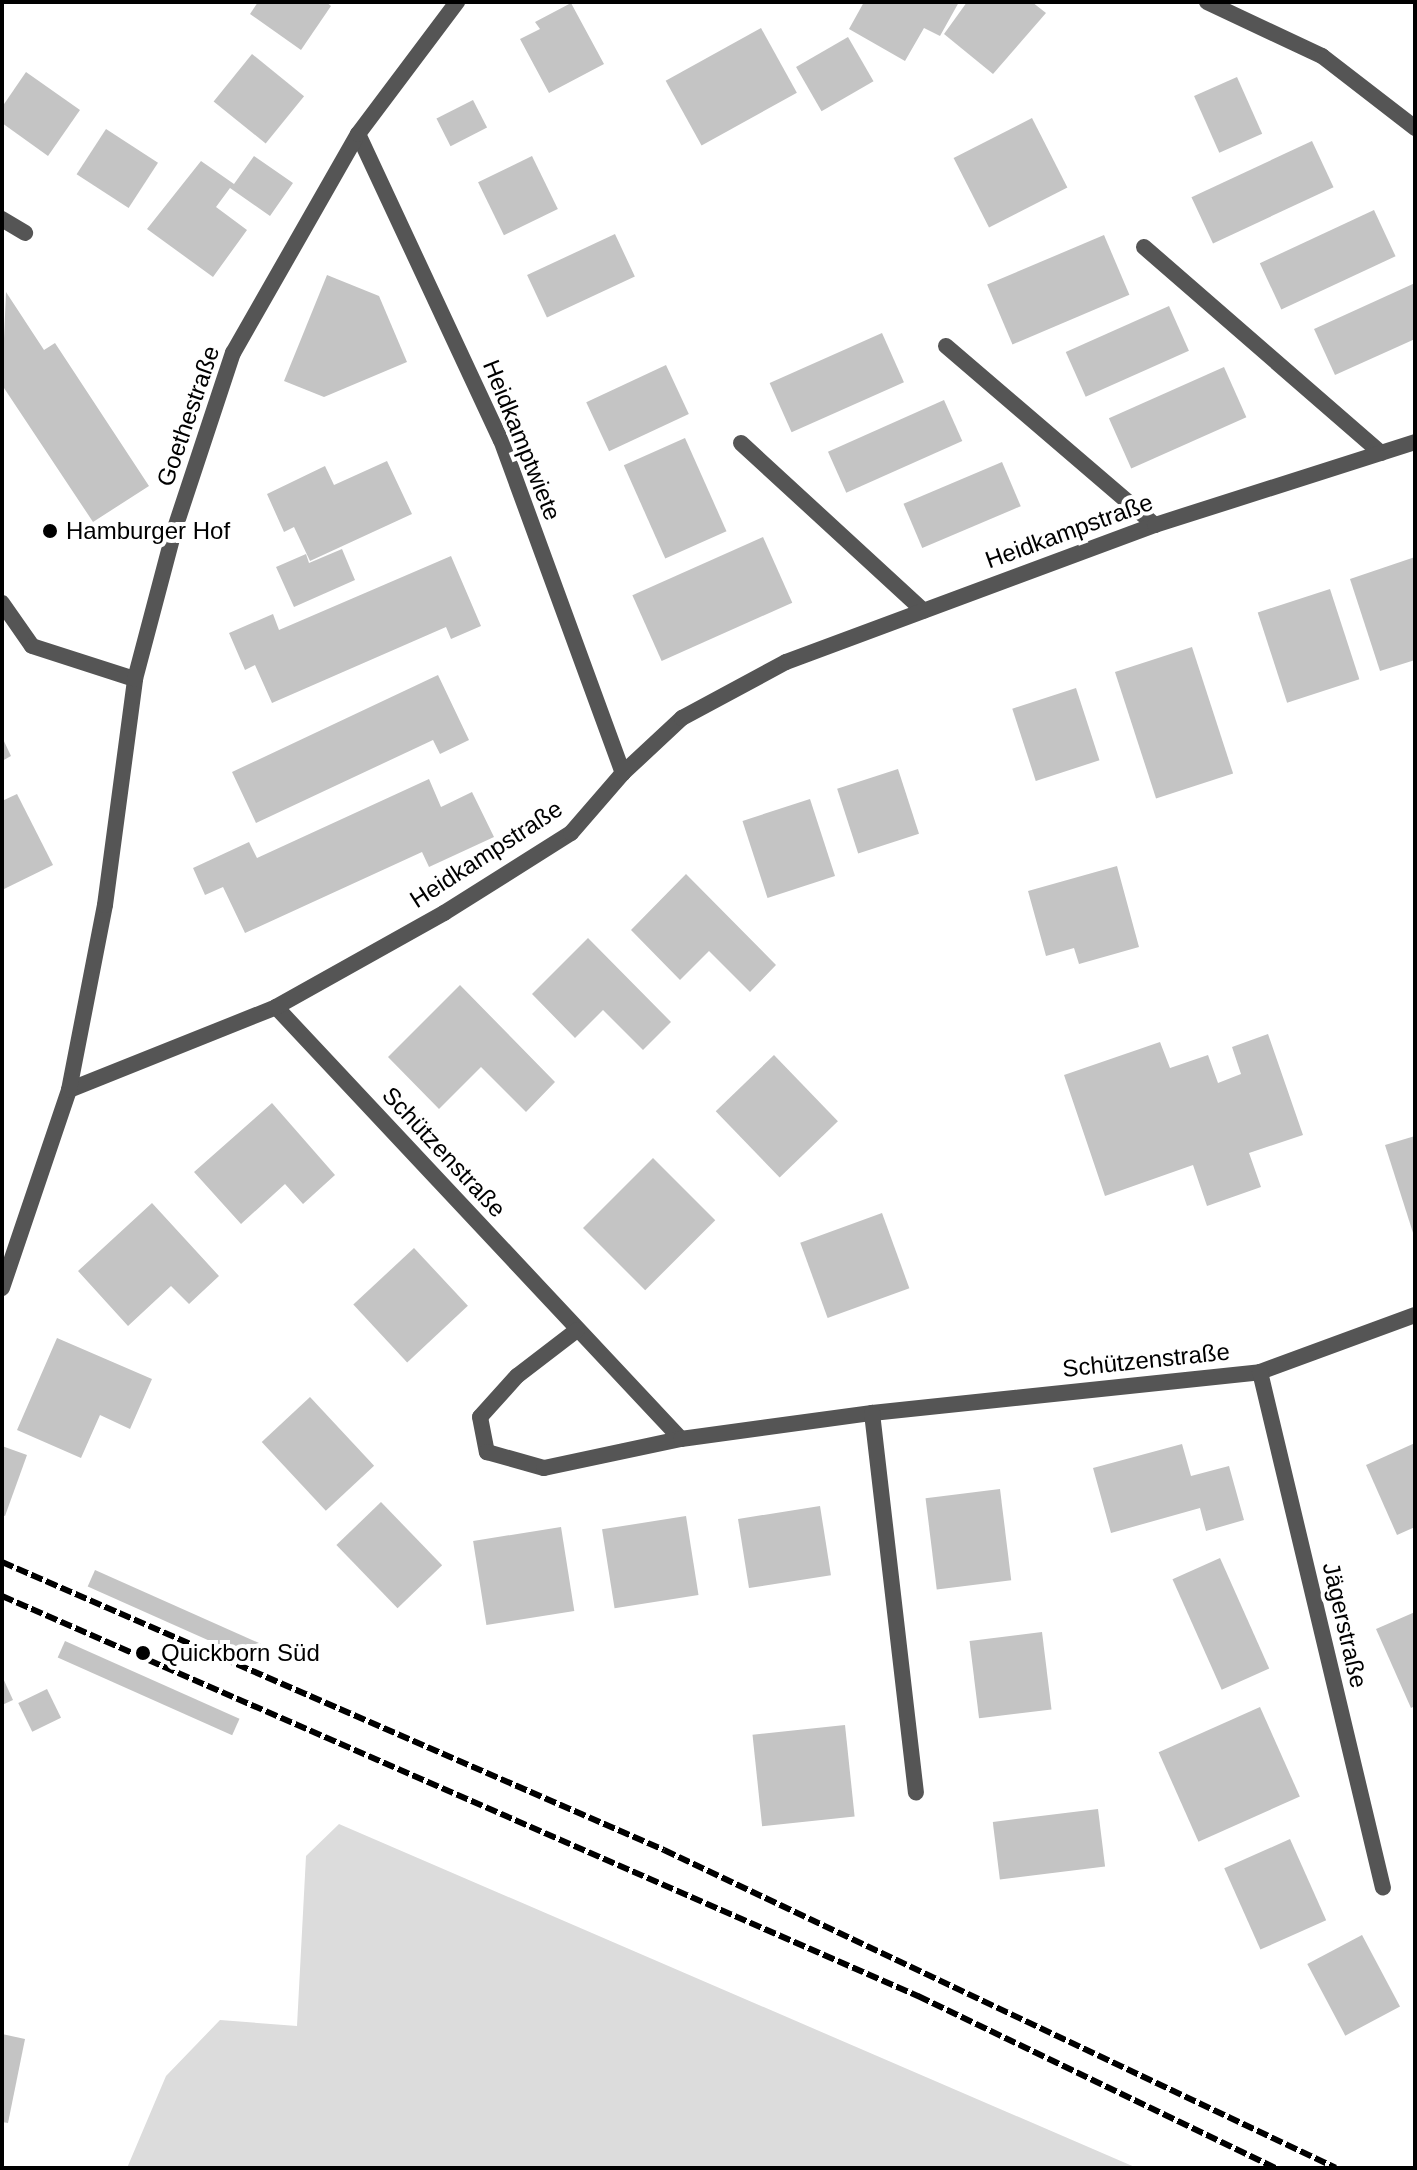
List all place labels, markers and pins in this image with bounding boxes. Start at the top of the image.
place label: Hamburger Hof [66,517,230,545]
marker: Hamburger Hof [41,522,59,540]
place label: Quickborn Süd [161,1639,320,1667]
marker: Quickborn Süd [132,1642,154,1664]

